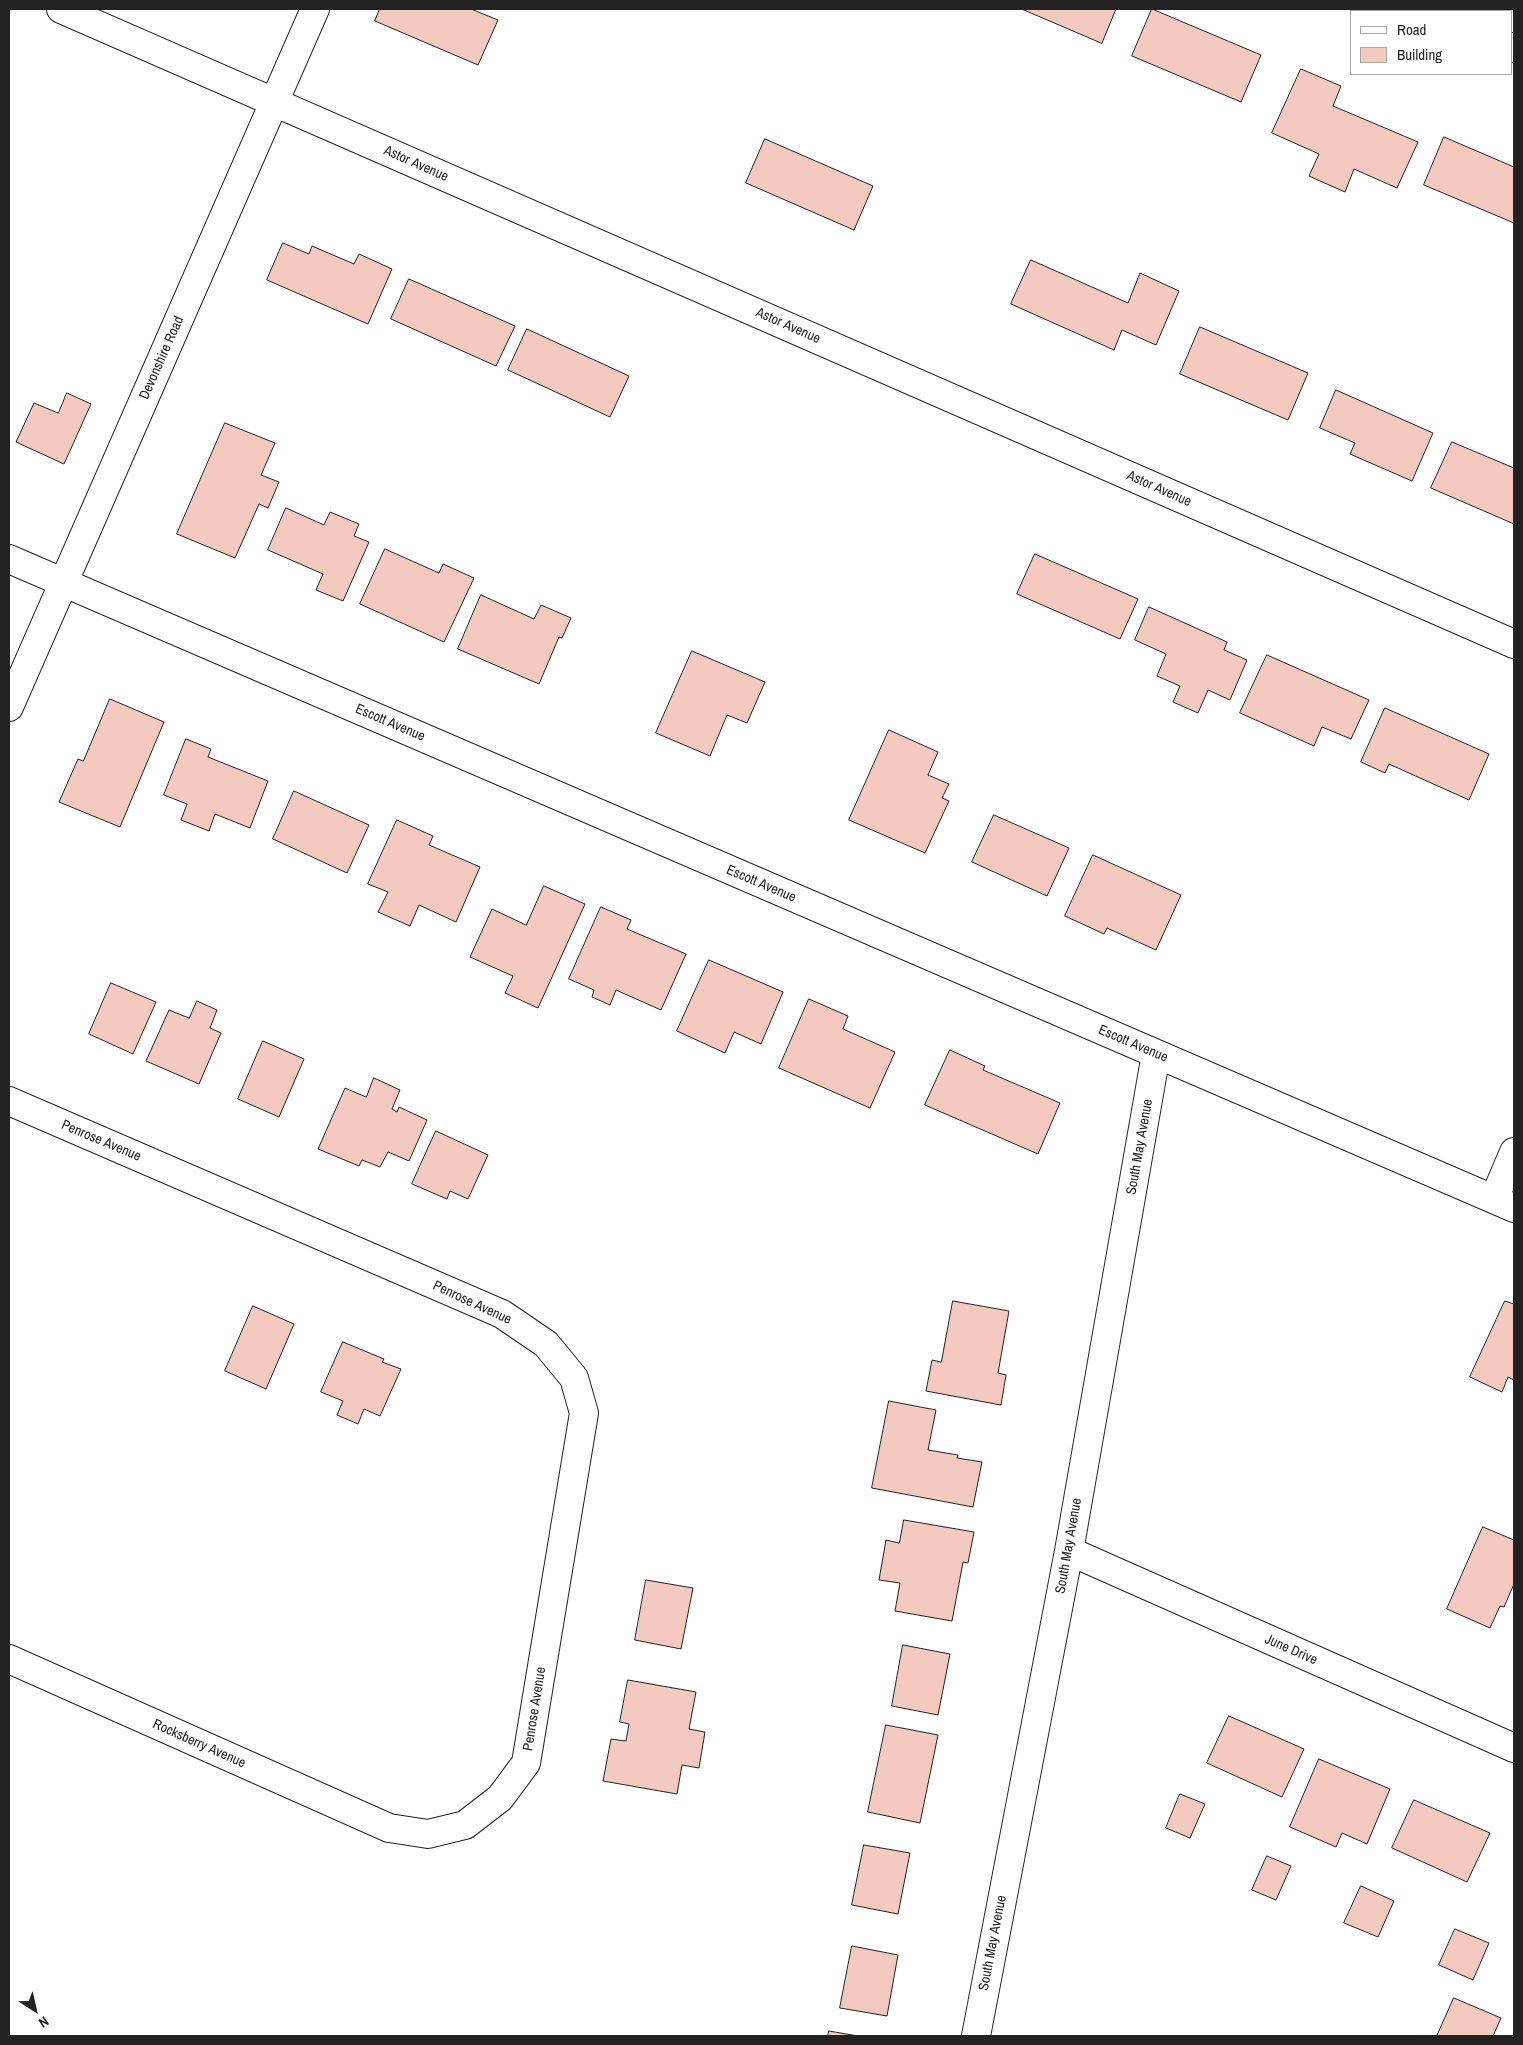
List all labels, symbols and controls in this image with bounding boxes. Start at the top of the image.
legend [1350,10,1513,75]
text: Road [1397,19,1426,40]
text: Building [1397,44,1442,65]
street label: Astor Avenue [381,142,451,186]
street label: Astor Avenue [753,304,823,348]
street label: Devonshire Road [136,314,188,402]
street label: Astor Avenue [1124,467,1194,511]
street label: Escott Avenue [353,701,427,745]
street label: Escott Avenue [724,862,798,906]
street label: Escott Avenue [1096,1022,1170,1066]
street label: South May Avenue [1123,1098,1157,1196]
street label: Penrose Avenue [59,1117,143,1165]
street label: Penrose Avenue [430,1277,514,1329]
street label: South May Avenue [1052,1497,1086,1595]
street label: June Drive [1262,1631,1320,1669]
street label: Penrose Avenue [520,1666,550,1752]
street label: Rocksberry Avenue [150,1716,248,1772]
street label: South May Avenue [976,1894,1010,1992]
north arrow [10,1985,60,2035]
text: N [35,2013,52,2032]

